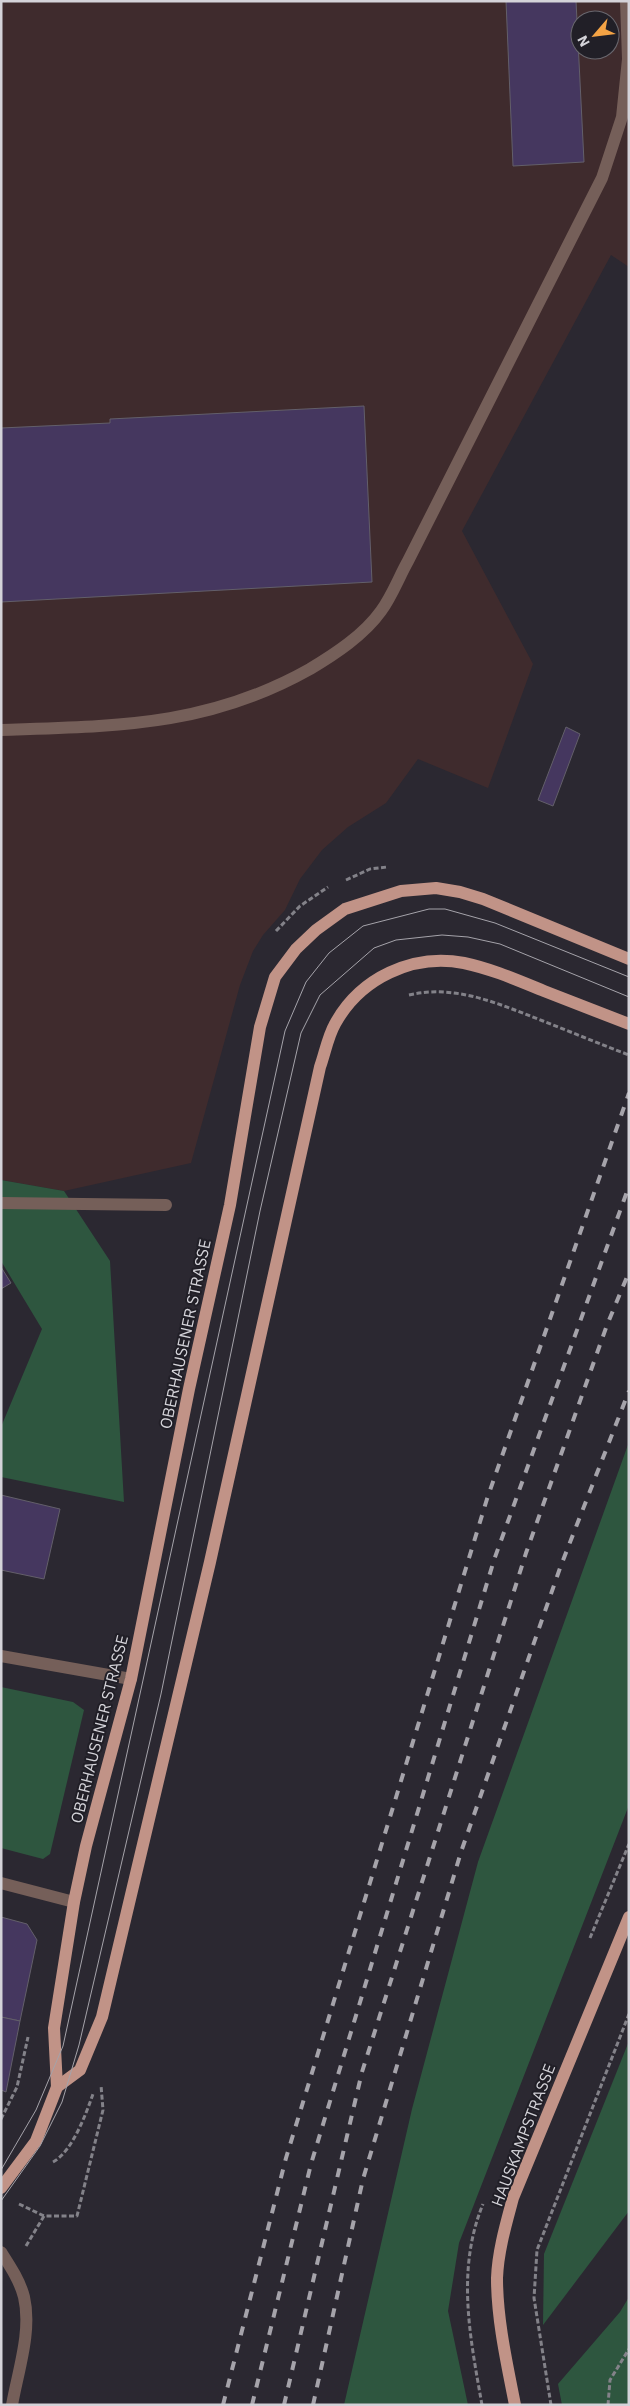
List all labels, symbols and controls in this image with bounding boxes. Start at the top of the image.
north arrow [570,10,620,60]
text: N [573,32,594,50]
street label: OBERHAUSENER STRASSE [155,1237,215,1431]
street label: OBERHAUSENER STRASSE [66,1633,132,1825]
street label: HAUSKAMPSTRASSE [487,2061,559,2209]

